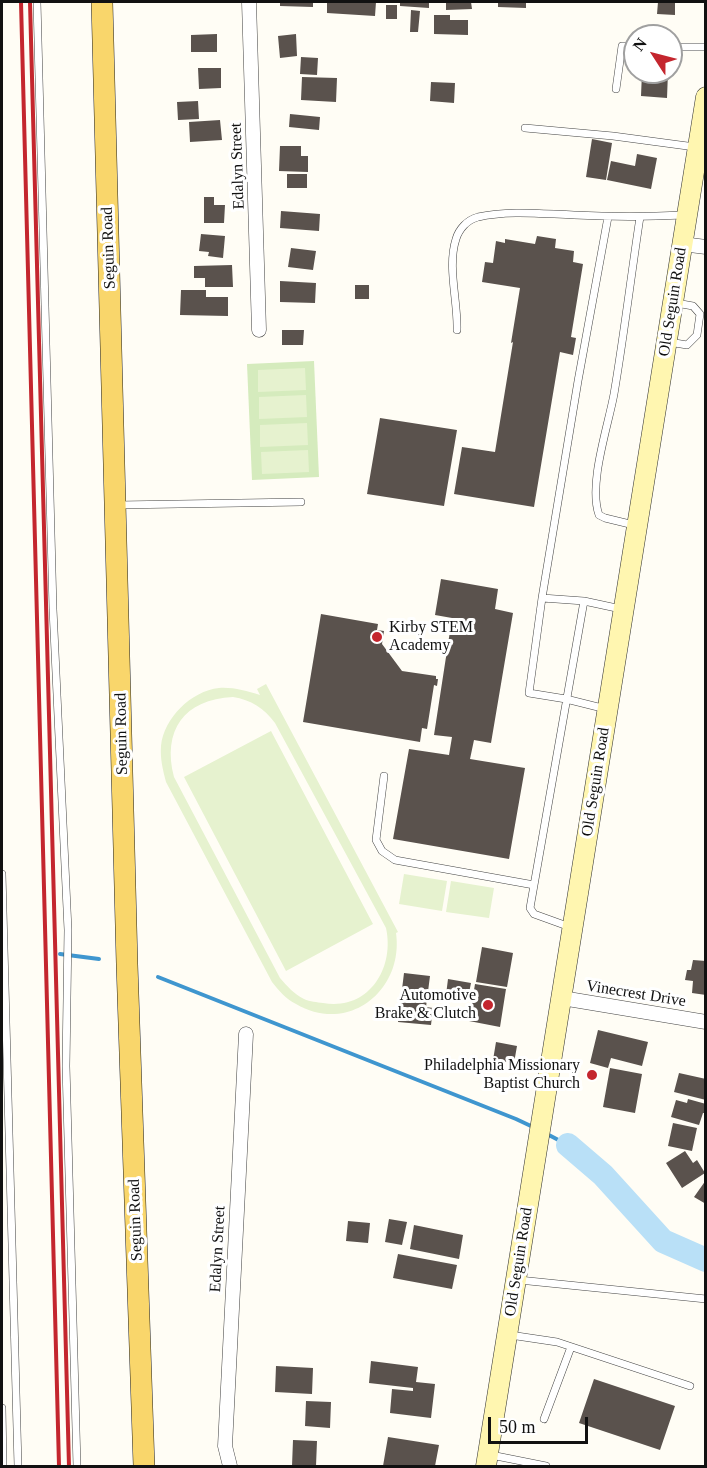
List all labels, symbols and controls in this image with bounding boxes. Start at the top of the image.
north arrow [623,24,683,84]
text: N [629,35,650,54]
street label: Edalyn Street [227,122,249,210]
street label: Seguin Road [98,207,120,289]
street label: Old Seguin Road [655,246,691,358]
place label: Kirby STEM Academy [389,618,473,656]
marker: Kirby STEM Academy [370,630,384,644]
street label: Seguin Road [112,693,132,775]
street label: Old Seguin Road [578,726,614,838]
street label: Vinecrest Drive [585,977,687,1011]
place label: Automotive Brake & Clutch [375,986,476,1024]
marker: Automotive Brake & Clutch [481,998,495,1012]
place label: Philadelphia Missionary Baptist Church [424,1056,580,1094]
marker: Philadelphia Missionary Baptist Church [585,1068,599,1082]
street label: Seguin Road [125,1179,147,1261]
street label: Edalyn Street [206,1205,230,1293]
street label: Old Seguin Road [501,1206,537,1318]
scale bar [491,1405,592,1443]
text: 50 m [499,1417,536,1437]

